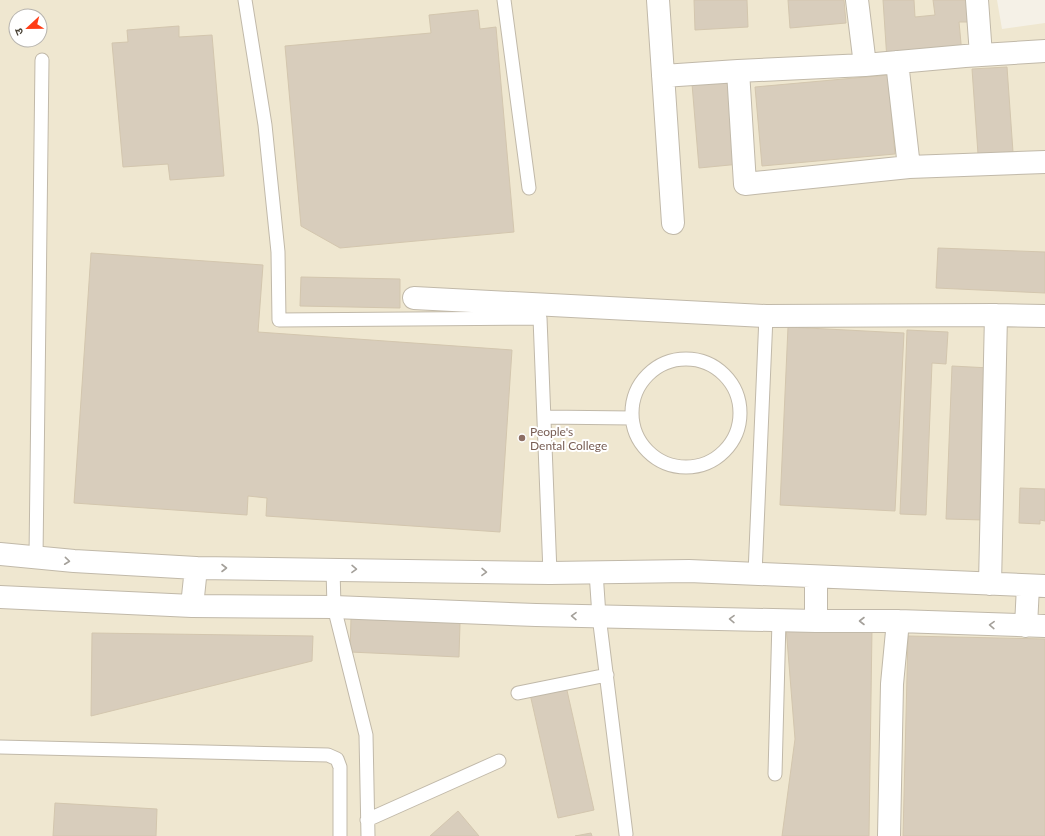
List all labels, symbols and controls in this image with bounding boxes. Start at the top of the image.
north arrow [8,8,48,48]
text: उ [11,26,25,37]
place label: People's Dental College [530,424,607,453]
marker: People's Dental College [517,433,527,443]
one-way arrow [64,556,70,565]
one-way arrow [221,564,227,572]
one-way arrow [351,565,357,573]
one-way arrow [481,567,487,576]
one-way arrow [571,612,577,620]
one-way arrow [729,615,735,623]
one-way arrow [859,617,865,625]
one-way arrow [989,620,995,629]

